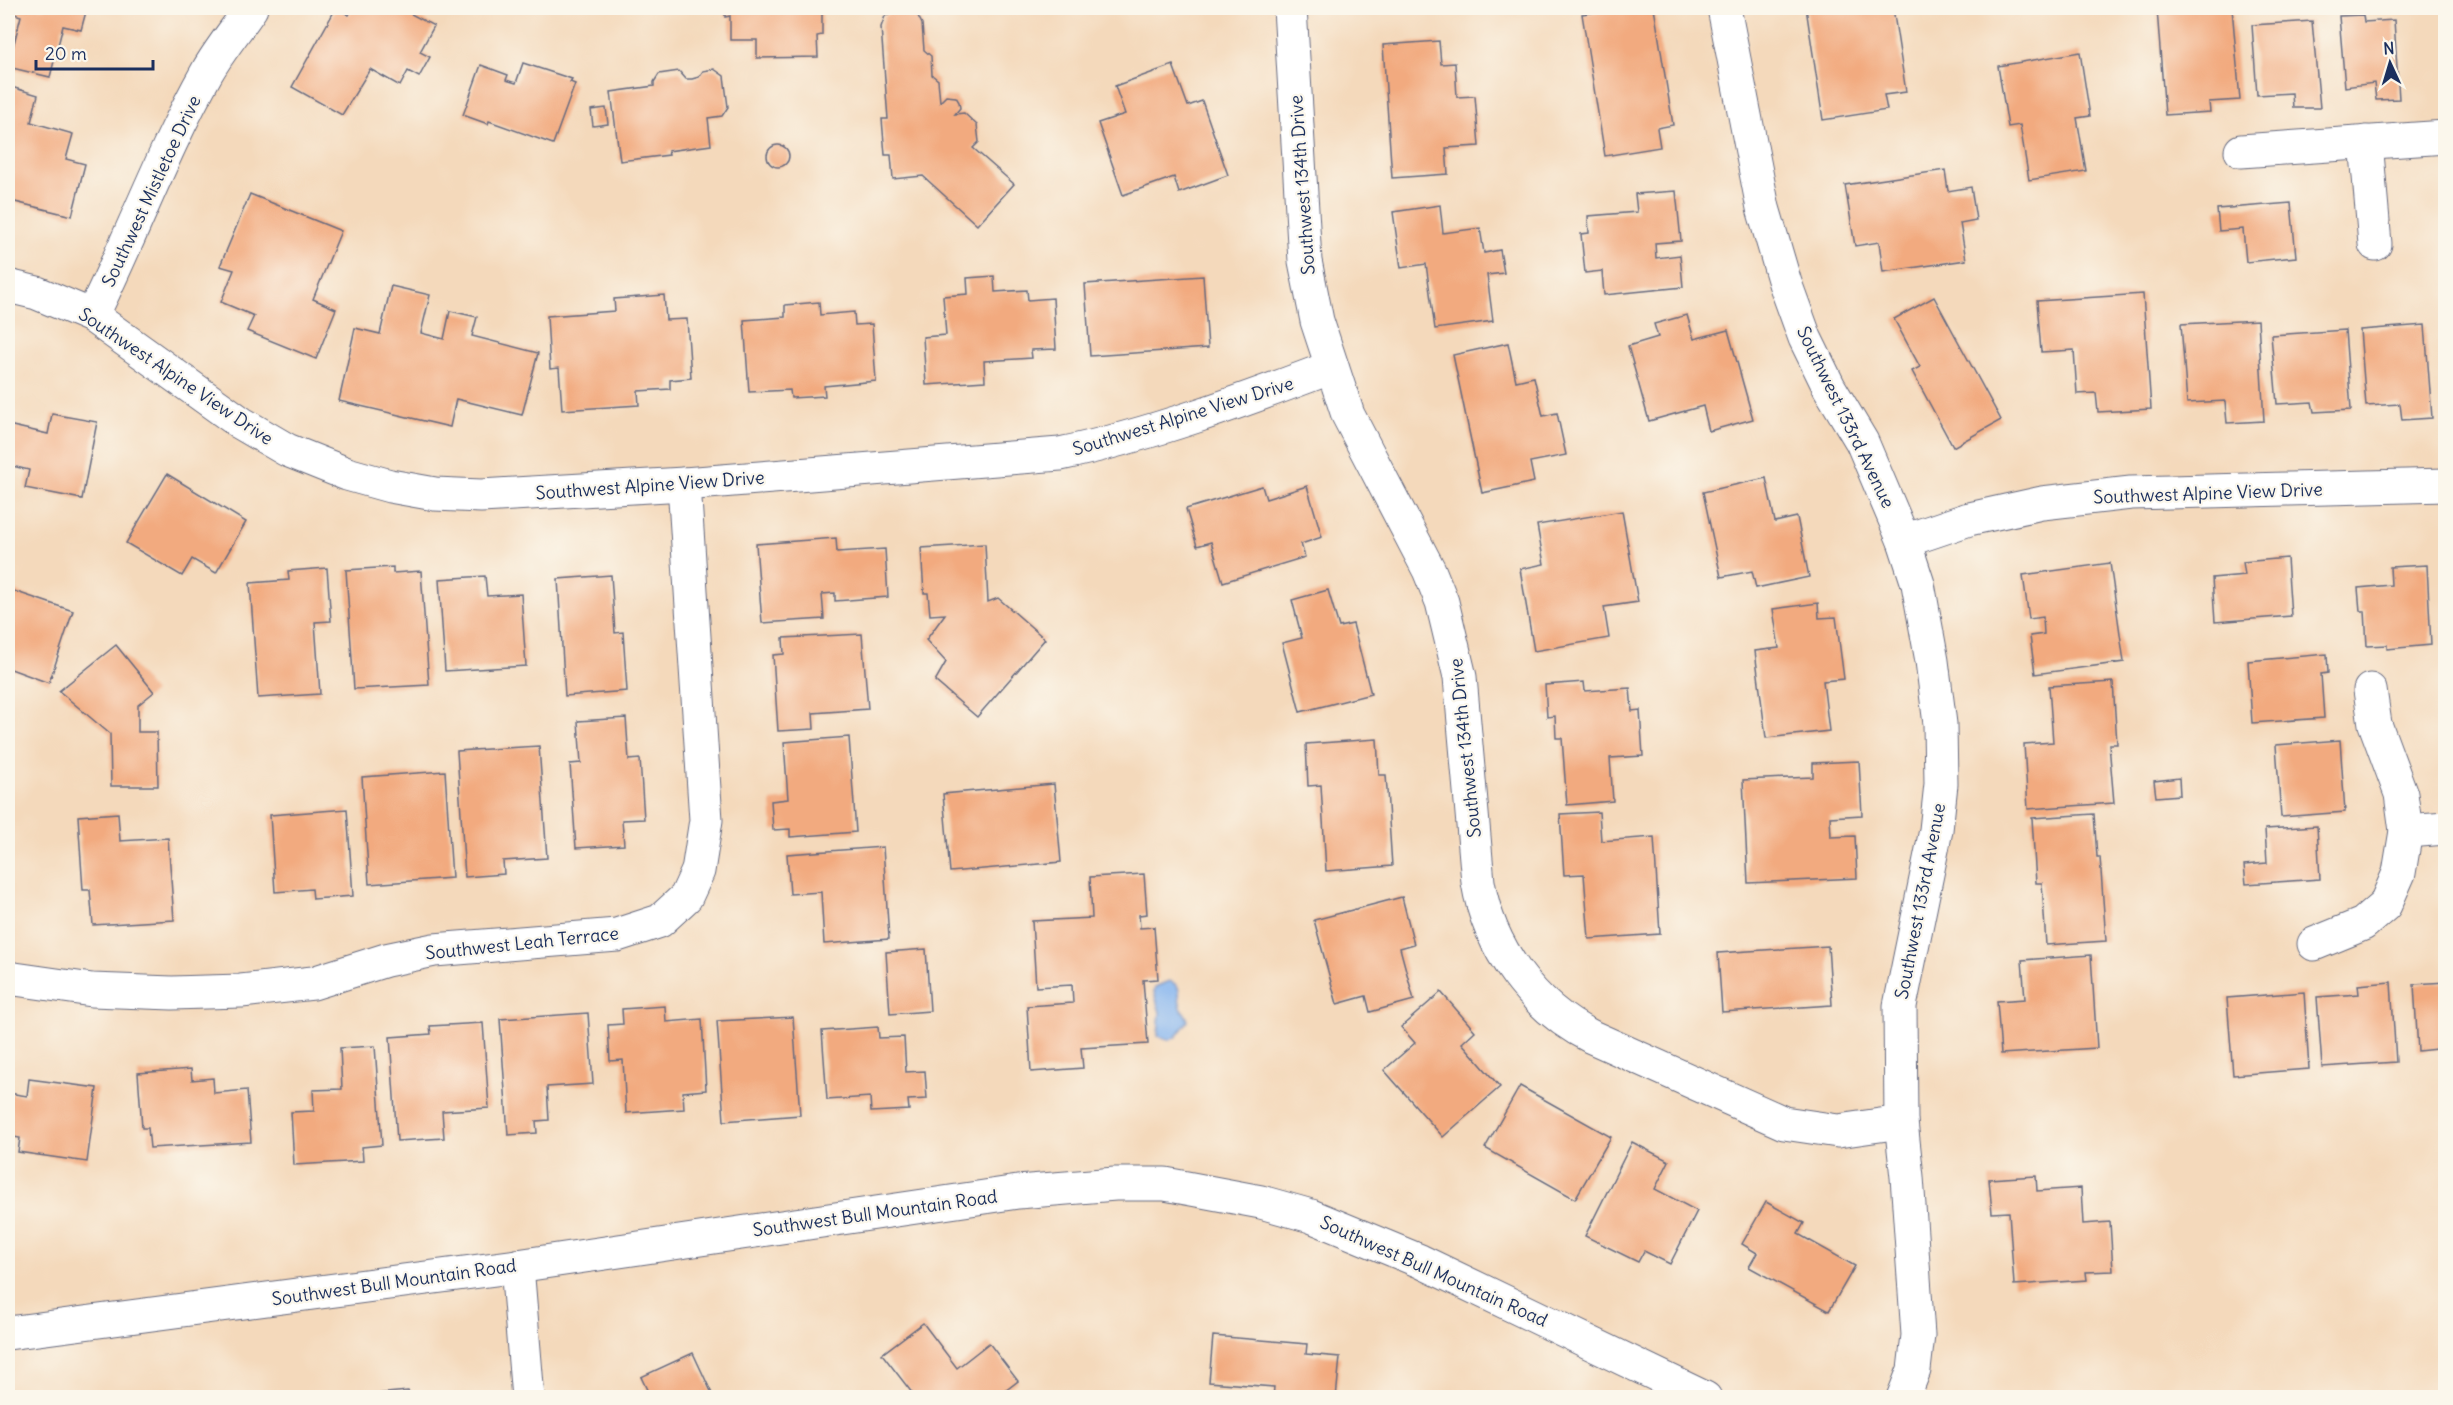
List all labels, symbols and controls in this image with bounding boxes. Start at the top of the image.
scale bar [36,33,153,71]
north arrow [2360,33,2420,93]
text: N [2383,38,2395,58]
text: 20 m [45,42,87,65]
street label: Southwest Mistletoe Drive [96,92,206,290]
street label: Southwest 134th Drive [1284,94,1320,276]
street label: Southwest Alpine View Drive [74,302,278,450]
street label: Southwest 133rd Avenue [1792,322,1900,512]
street label: Southwest Alpine View Drive [1070,371,1296,461]
street label: Southwest Alpine View Drive [535,466,765,504]
street label: Southwest Alpine View Drive [2093,478,2323,508]
street label: Southwest 134th Drive [1444,657,1486,839]
street label: Southwest 133rd Avenue [1890,801,1950,1001]
street label: Southwest Leah Terrace [424,921,620,965]
street label: Southwest Bull Mountain Road [751,1184,999,1242]
street label: Southwest Bull Mountain Road [1317,1210,1552,1332]
street label: Southwest Bull Mountain Road [270,1253,518,1311]

